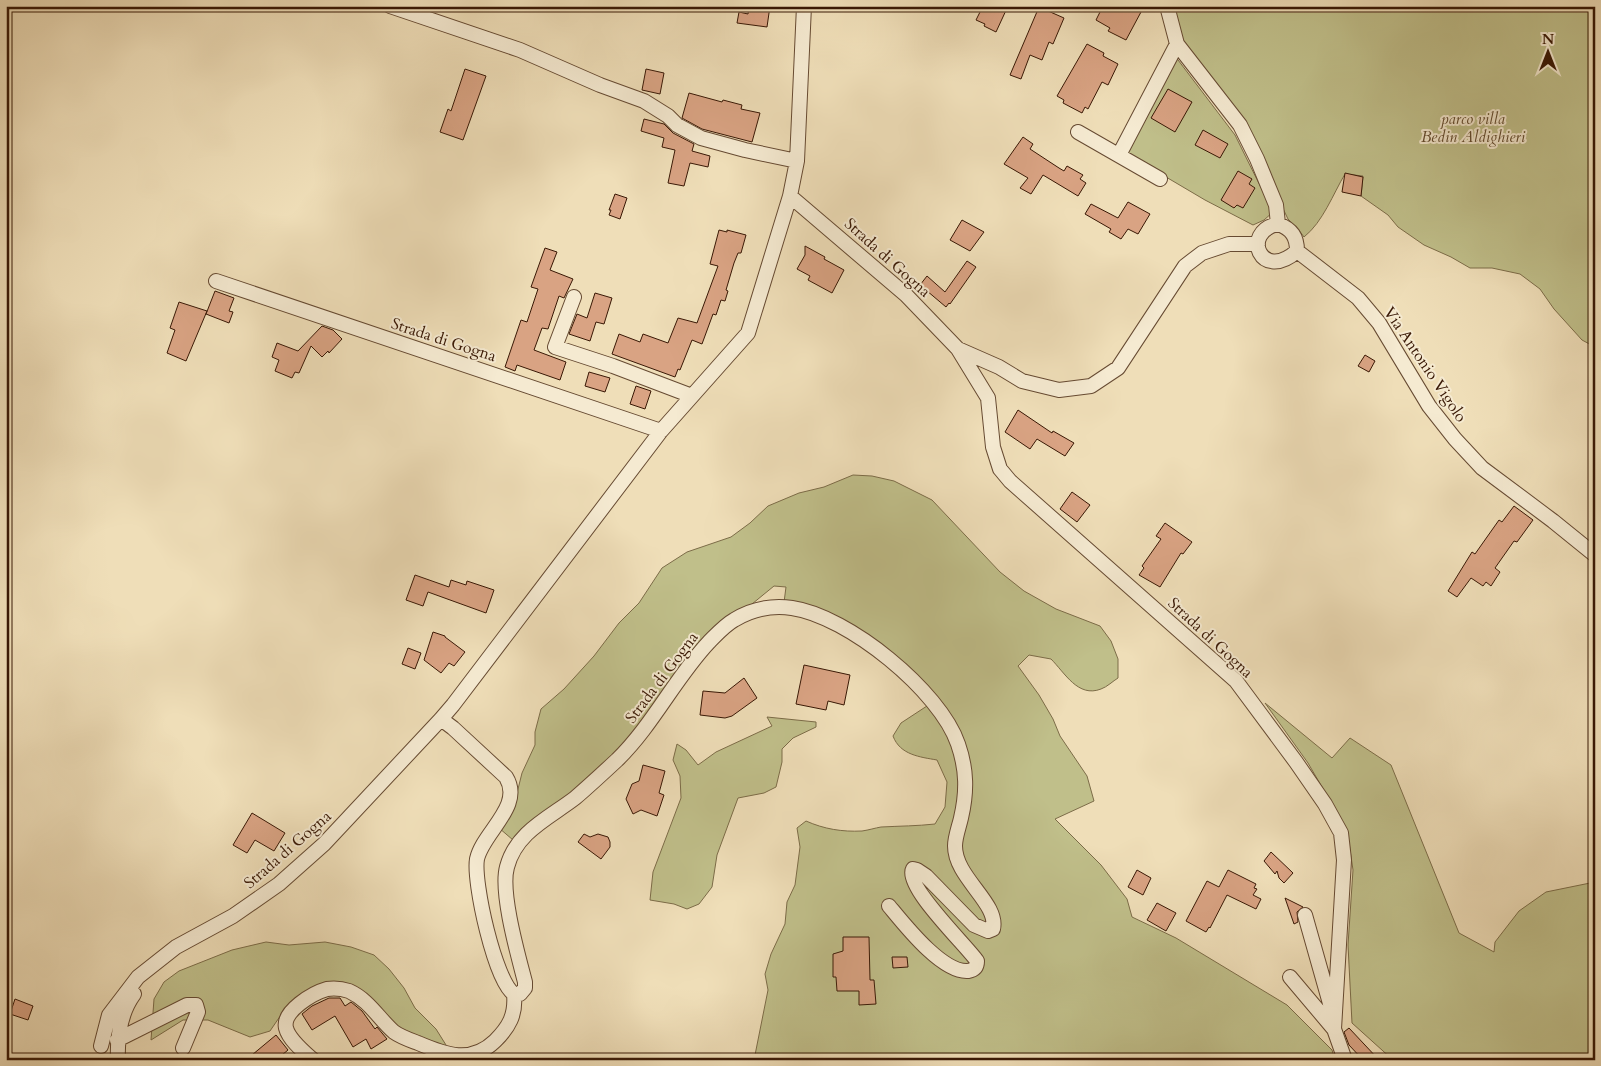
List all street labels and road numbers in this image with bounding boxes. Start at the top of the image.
street label: Strada di Gogna [839,213,935,302]
street label: Via Antonio Vigolo [1378,303,1472,427]
street label: Strada di Gogna [388,313,499,367]
street label: Strada di Gogna [1163,592,1258,683]
street label: Strada di Gogna [620,627,703,728]
street label: Strada di Gogna [239,806,336,894]

